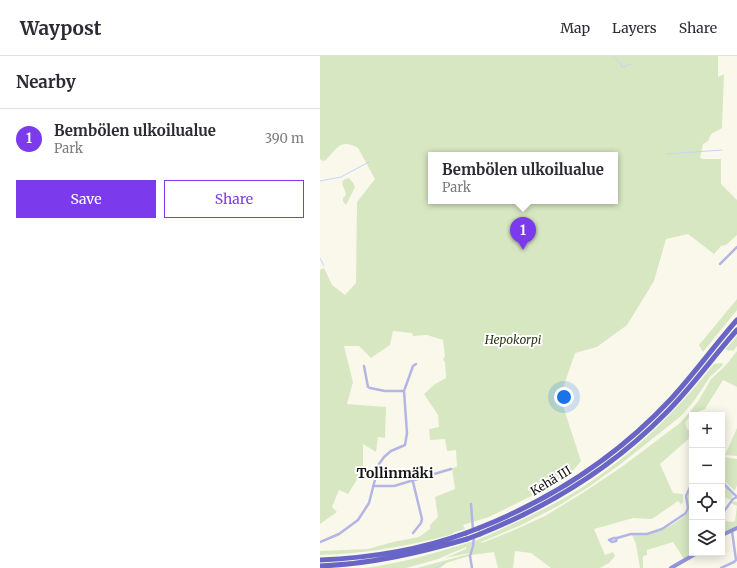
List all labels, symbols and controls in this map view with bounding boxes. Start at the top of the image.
text: Waypost [20,16,101,40]
text: Map [560,19,590,37]
text: Layers [612,19,657,37]
text: Share [679,19,717,37]
text: Nearby [16,71,76,93]
text: Bembölen ulkoilualue [54,121,216,140]
text: 1 [26,130,32,147]
text: 390 m [265,130,304,147]
text: Park [54,140,83,157]
popup [428,152,618,204]
text: Bembölen ulkoilualue [442,160,604,179]
text: Park [442,179,471,196]
button: Save [16,180,156,218]
button: Share [164,180,304,218]
pin: 1 [510,217,536,250]
park label: Hepokorpi [484,332,542,347]
your location [554,387,574,407]
map controls [689,412,725,556]
button: + [689,412,725,448]
button: − [689,448,725,484]
street label: Kehä III [528,463,574,499]
district label: Tollinmäki [357,464,434,482]
button: locate [689,484,725,520]
button: layers [689,520,725,556]

